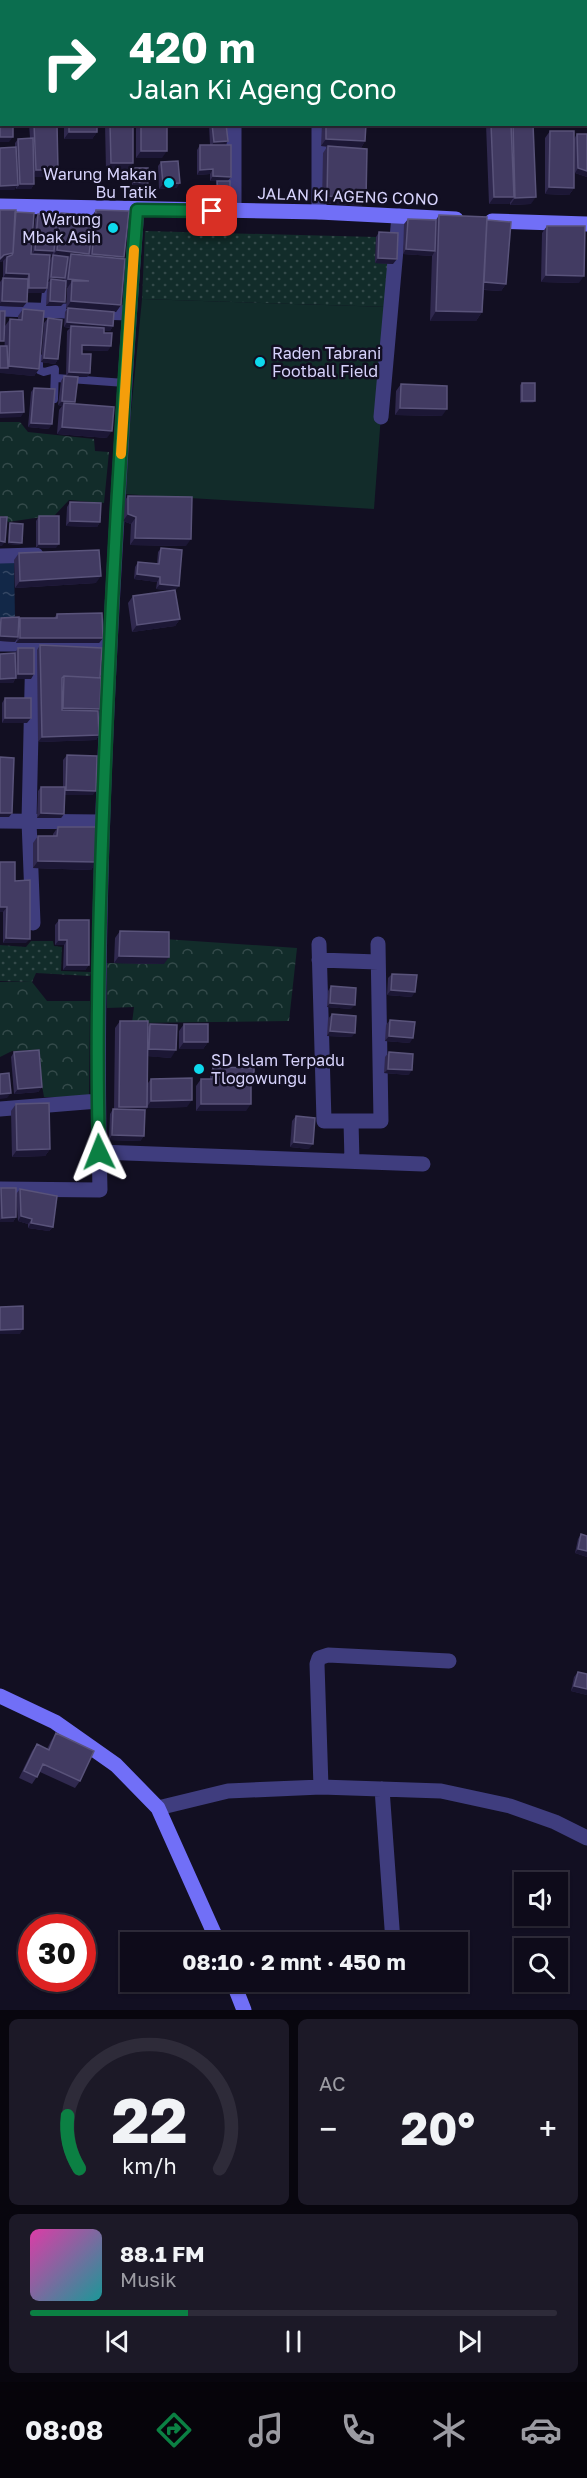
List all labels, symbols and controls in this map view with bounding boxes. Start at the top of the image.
text: 420 m [129,22,255,72]
icon: right [30,24,108,102]
text: Jalan Ki Ageng Cono [129,73,397,105]
place label: Warung Makan Bu Tatik [43,164,157,202]
marker: Warung Makan Bu Tatik [162,176,176,190]
street label: JALAN KI AGENG CONO [257,183,439,209]
pin [186,185,237,236]
icon: arrive [195,194,228,227]
place label: Warung Mbak Asih [22,209,101,247]
marker: Warung Mbak Asih [106,221,120,235]
place label: Raden Tabrani Football Field [272,343,381,381]
marker: Raden Tabrani Football Field [253,355,267,369]
place label: SD Islam Terpadu Tlogowungu [211,1050,345,1088]
marker: SD Islam Terpadu Tlogowungu [192,1062,206,1076]
position arrow [67,1120,131,1184]
map controls [514,1872,568,1992]
button: sound [514,1872,568,1926]
speed limit sign: 30 [18,1914,96,1992]
button: search [514,1938,568,1992]
text: 08:10 · 2 mnt · 450 m [182,1948,406,1975]
text: AC [319,2071,346,2095]
text: 22 [111,2082,187,2157]
text: 20° [401,2101,475,2155]
text: − [319,2109,337,2148]
text: + [539,2109,557,2148]
text: km/h [122,2153,176,2179]
text: 88.1 FM [120,2240,205,2267]
text: Musik [120,2267,177,2291]
icon: previous [101,2325,134,2358]
icon: pause [277,2325,310,2358]
icon: next [453,2325,486,2358]
icon: directions [153,2409,195,2451]
icon: music [245,2409,287,2451]
icon: phone [337,2409,379,2451]
icon: climate [428,2409,470,2451]
icon: car [520,2409,562,2451]
text: 08:08 [25,2414,103,2446]

